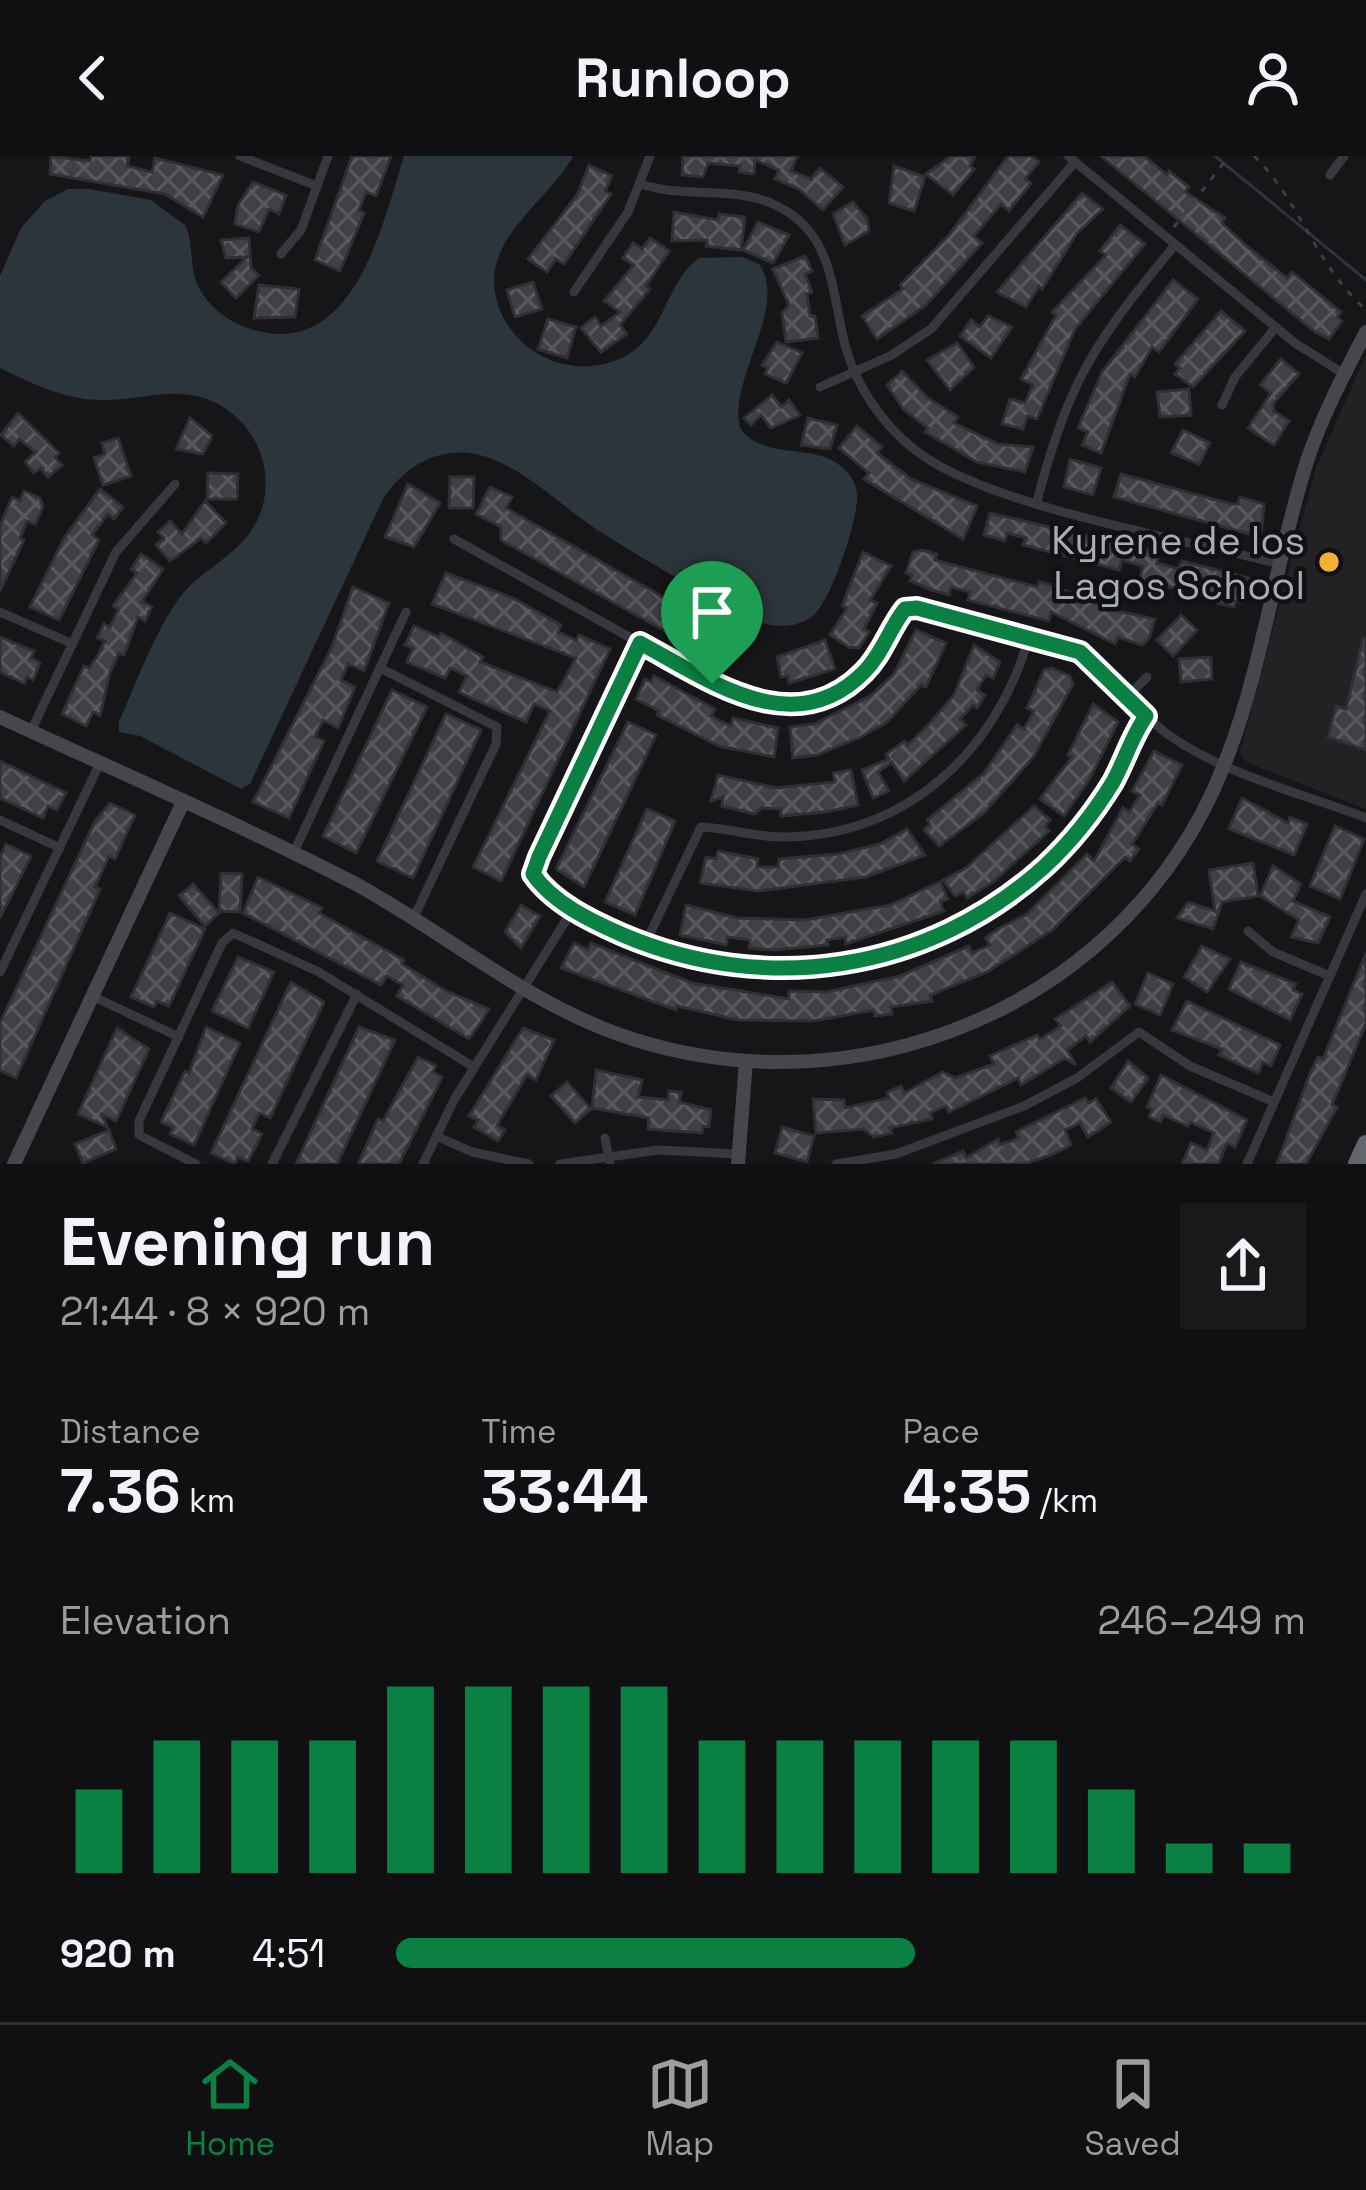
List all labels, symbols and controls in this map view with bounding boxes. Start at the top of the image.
text: Runloop [575,44,791,113]
icon: back [60,45,126,111]
icon: person [1240,45,1306,111]
place label: Kyrene de los Lagos School [1051,516,1305,610]
marker: Kyrene de los Lagos School [1316,549,1342,575]
pin [661,561,763,684]
icon: arrive [679,579,745,645]
text: Evening run [60,1200,435,1284]
button: share [1180,1203,1306,1329]
text: 21:44 · 8 × 920 m [60,1287,370,1336]
text: Distance [60,1411,201,1453]
text: Time [481,1411,556,1453]
text: Pace [903,1411,980,1453]
text: 7.36 [60,1453,181,1530]
text: 33:44 [481,1453,649,1530]
text: 4:35 [903,1453,1031,1530]
text: km [181,1480,235,1522]
text: /km [1031,1480,1098,1522]
text: Elevation [60,1596,231,1645]
text: 246–249 m [1098,1596,1306,1645]
text: 920 m [60,1929,176,1978]
text: 4:51 [252,1929,325,1978]
tab: Home [185,2051,275,2165]
tab: Map [645,2051,714,2165]
tab: Saved [1085,2051,1181,2165]

